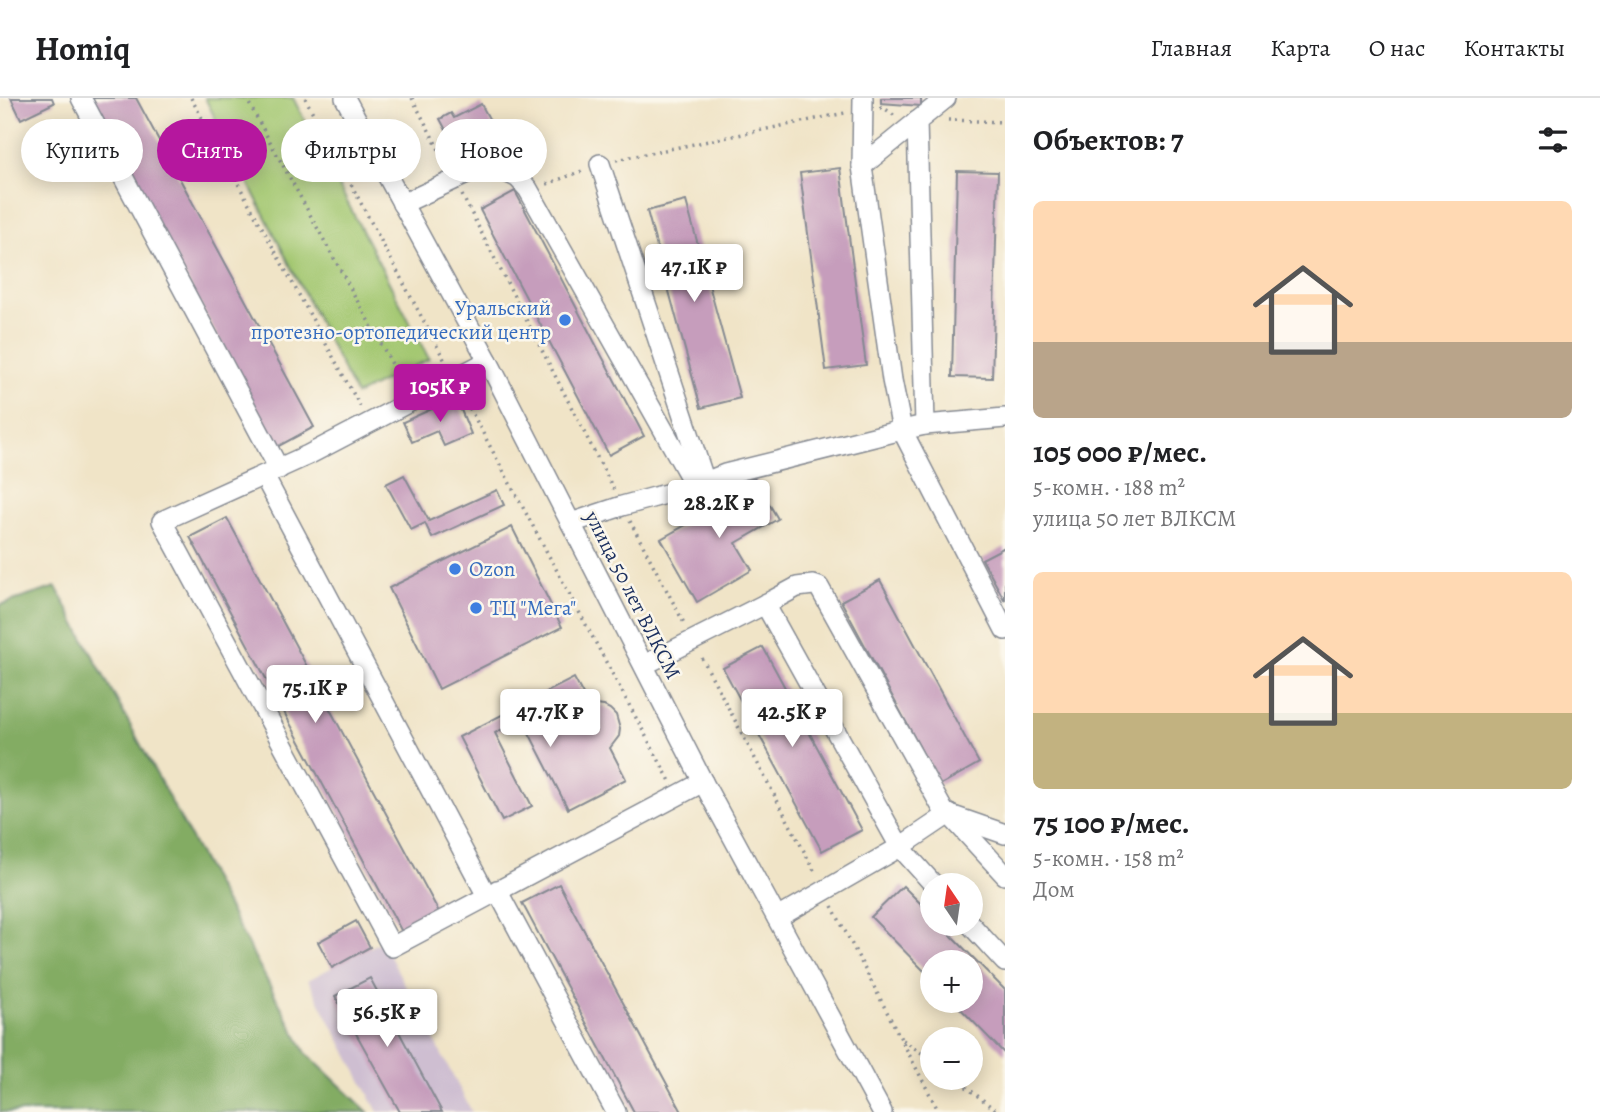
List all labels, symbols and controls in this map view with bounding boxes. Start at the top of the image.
text: Homiq [35,26,130,71]
text: Главная [1151,32,1232,64]
text: Карта [1270,32,1331,64]
text: О нас [1369,32,1425,64]
text: Контакты [1463,32,1565,64]
chip: Купить [21,119,143,182]
chip: Снять [157,119,267,182]
chip: Фильтры [281,119,421,182]
chip: Новое [435,119,547,182]
text: Объектов: 7 [1033,120,1183,160]
icon: filters [1534,121,1572,159]
pin: 47.1K ₽ [629,244,759,304]
icon: home [1240,247,1366,373]
text: 47.1K ₽ [661,251,727,282]
place label: Уральский протезно-ортопедический центр [251,294,551,346]
marker: Уральский протезно-ортопедический центр [557,312,573,328]
pin: 105K ₽ [383,364,497,424]
text: 105K ₽ [410,371,470,402]
text: 105 000 ₽/мес. [1033,432,1207,472]
text: 5-комн. · 188 m² [1033,472,1185,503]
pin: 28.2K ₽ [654,480,784,540]
text: 28.2K ₽ [684,487,754,518]
text: улица 50 лет ВЛКСМ [1033,503,1237,534]
street label: улица 50 лет ВЛКСМ [578,505,688,684]
place label: Ozon [469,555,515,583]
marker: Ozon [447,561,463,577]
place label: ТЦ "Мега" [490,594,576,622]
marker: ТЦ "Мега" [468,600,484,616]
icon: home [1240,618,1366,744]
pin: 75.1K ₽ [250,666,380,725]
text: 75.1K ₽ [283,672,348,703]
pin: 47.7K ₽ [485,690,615,749]
pin: 42.5K ₽ [727,690,857,749]
text: 47.7K ₽ [516,696,584,727]
text: 42.5K ₽ [758,696,826,727]
text: 75 100 ₽/мес. [1033,803,1190,843]
text: 5-комн. · 158 m² [1033,843,1184,874]
north arrow [920,873,984,936]
map controls [920,873,983,1090]
text: Дом [1033,874,1075,905]
button: + [920,950,983,1013]
pin: 56.5K ₽ [322,990,452,1049]
text: 56.5K ₽ [353,996,421,1027]
button: − [920,1027,983,1090]

